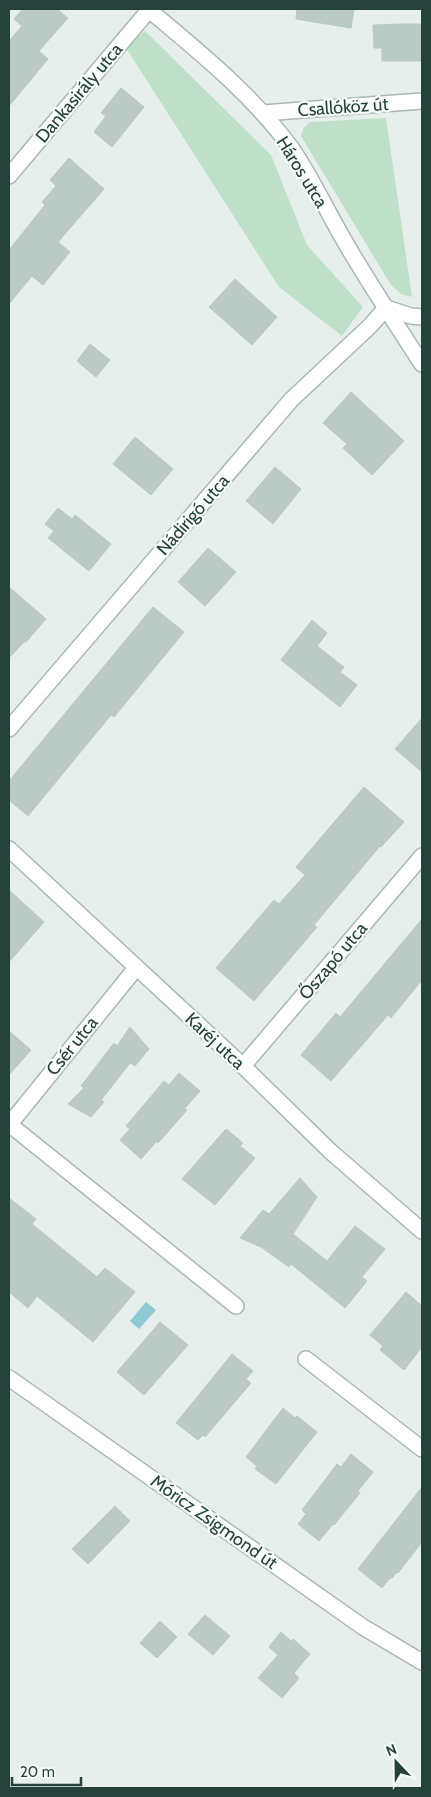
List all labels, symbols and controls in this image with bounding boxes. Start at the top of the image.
street label: Dankasirály utca [31,38,127,147]
street label: Csallóköz út [297,93,389,121]
street label: Háros utca [271,132,333,212]
street label: Nádirigó utca [152,470,234,560]
street label: Őszapó utca [294,917,372,1004]
street label: Karéj utca [181,1008,250,1074]
street label: Csér utca [42,1012,103,1080]
street label: Móricz Zsigmond út [146,1470,282,1574]
north arrow [371,1737,421,1787]
text: N [383,1740,399,1760]
scale bar [12,1754,81,1786]
text: 20 m [20,1763,55,1781]

